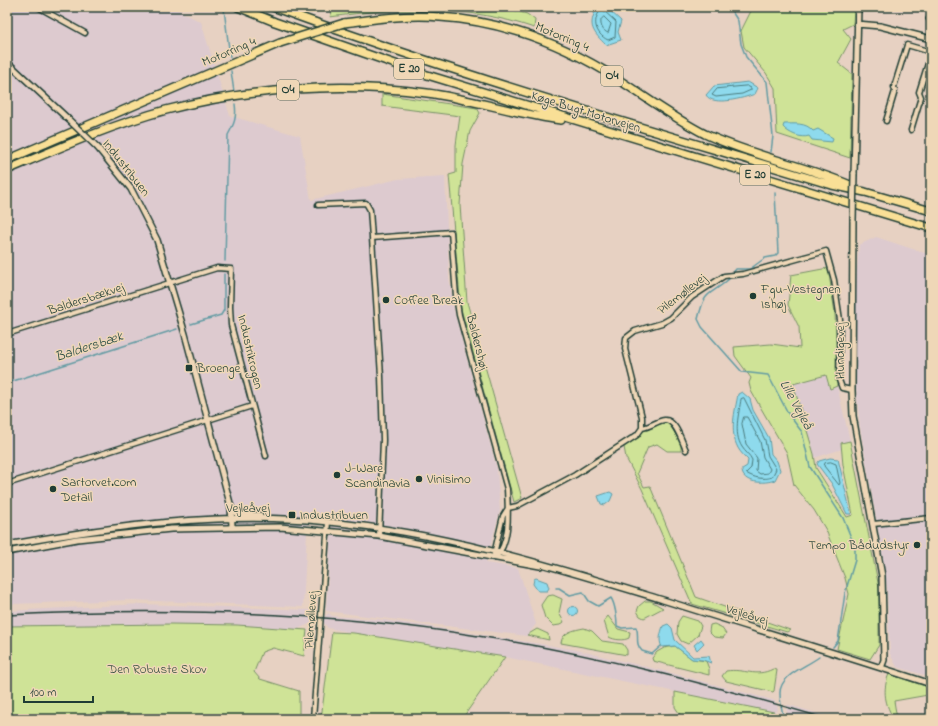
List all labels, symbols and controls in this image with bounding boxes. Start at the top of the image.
street label: Motorring 4 [532,17,593,58]
street label: Motorring 4 [199,32,260,73]
road number: E 20 [394,59,424,79]
road number: O4 [601,66,623,86]
road number: O4 [277,80,299,100]
street label: Køge Bugt Motorvejen [529,86,643,139]
street label: Industribuen [98,135,154,201]
road number: E 20 [740,165,770,185]
street label: Pilemøllevej [653,269,711,319]
street label: Baldersbækvej [45,278,127,321]
place label: Fgu-Vestegnen Ishøj [760,280,841,314]
place label: Coffee Break [394,291,464,310]
marker: Fgu-Vestegnen Ishøj [748,291,758,301]
marker: Coffee Break [381,295,391,305]
street label: Baldershøj [461,311,493,372]
street label: Industrikrogen [231,313,268,391]
street label: Hundigevej [831,322,851,379]
water label: Baldersbæk [52,326,126,368]
place label: Broenge [196,359,241,379]
marker: Broenge [184,363,194,373]
water label: Lille Vejleå [774,376,818,434]
place label: J-Ware Scandinavia [345,459,410,493]
marker: J-Ware Scandinavia [332,470,342,480]
place label: Vinisimo [426,470,471,489]
place label: Sartorvet.com Detail [60,473,136,507]
marker: Vinisimo [414,474,424,484]
marker: Sartorvet.com Detail [48,484,58,494]
street label: Vejleåvej [225,499,270,518]
place label: Industribuen [300,506,368,525]
marker: Industribuen [287,510,297,520]
place label: Tempo Bådudstyr [809,536,910,556]
marker: Tempo Bådudstyr [912,540,922,550]
street label: Pilemøllevej [300,590,323,649]
street label: Vejleåvej [723,599,771,631]
park label: Den Robuste Skov [107,660,207,679]
scale bar [24,678,93,704]
text: 100 m [30,684,57,702]

